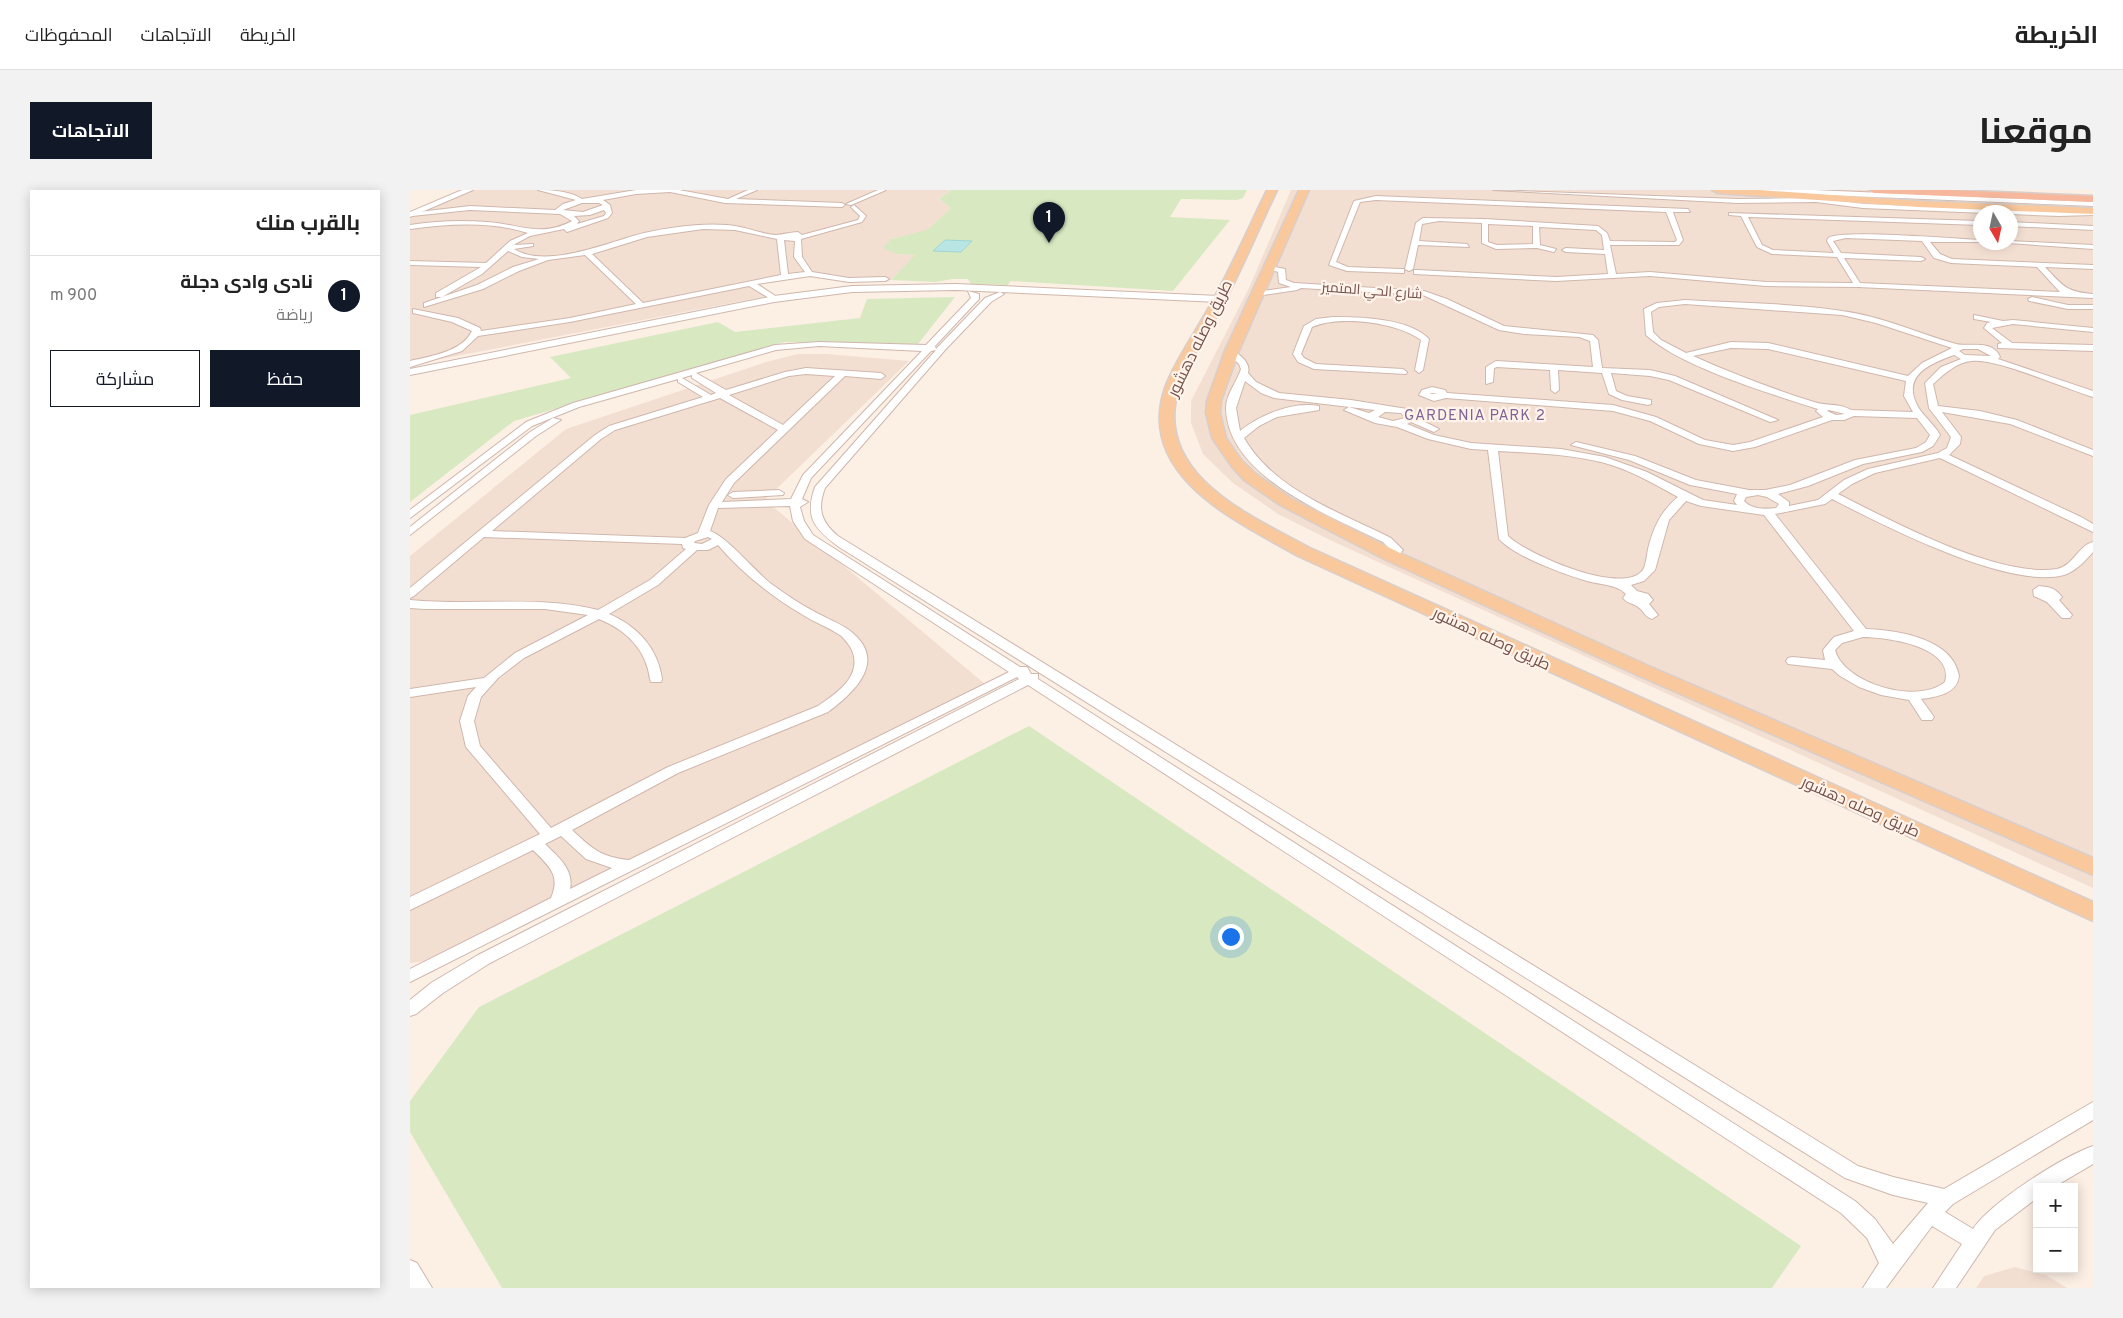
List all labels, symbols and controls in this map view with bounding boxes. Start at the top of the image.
text: الخريطة [2015,22,2098,52]
text: المحفوظات [25,25,113,48]
text: الاتجاهات [141,25,212,48]
text: الخريطة [240,25,296,48]
button: الاتجاهات [30,102,152,159]
text: موقعنا [1979,112,2093,156]
pin: 1 [1033,202,1065,243]
north arrow [1973,205,2018,250]
text: بالقرب منك [256,211,360,238]
text: نادى وادى دجلة [180,271,313,295]
street label: طريق وصله دهشور [1163,277,1238,402]
street label: شارع الحي المتميز [1320,279,1423,305]
text: 900 m [50,286,97,306]
text: 1 [341,286,347,306]
text: رياضة [276,306,313,326]
button: مشاركة [50,350,200,407]
button: حفظ [210,350,360,407]
district label: GARDENIA PARK 2 [1404,407,1546,426]
street label: طريق وصله دهشور [1428,603,1553,676]
street label: طريق وصله دهشور [1797,772,1923,843]
your location [1218,924,1244,950]
map controls [2033,1183,2078,1273]
button: + [2033,1183,2078,1228]
button: − [2033,1228,2078,1273]

